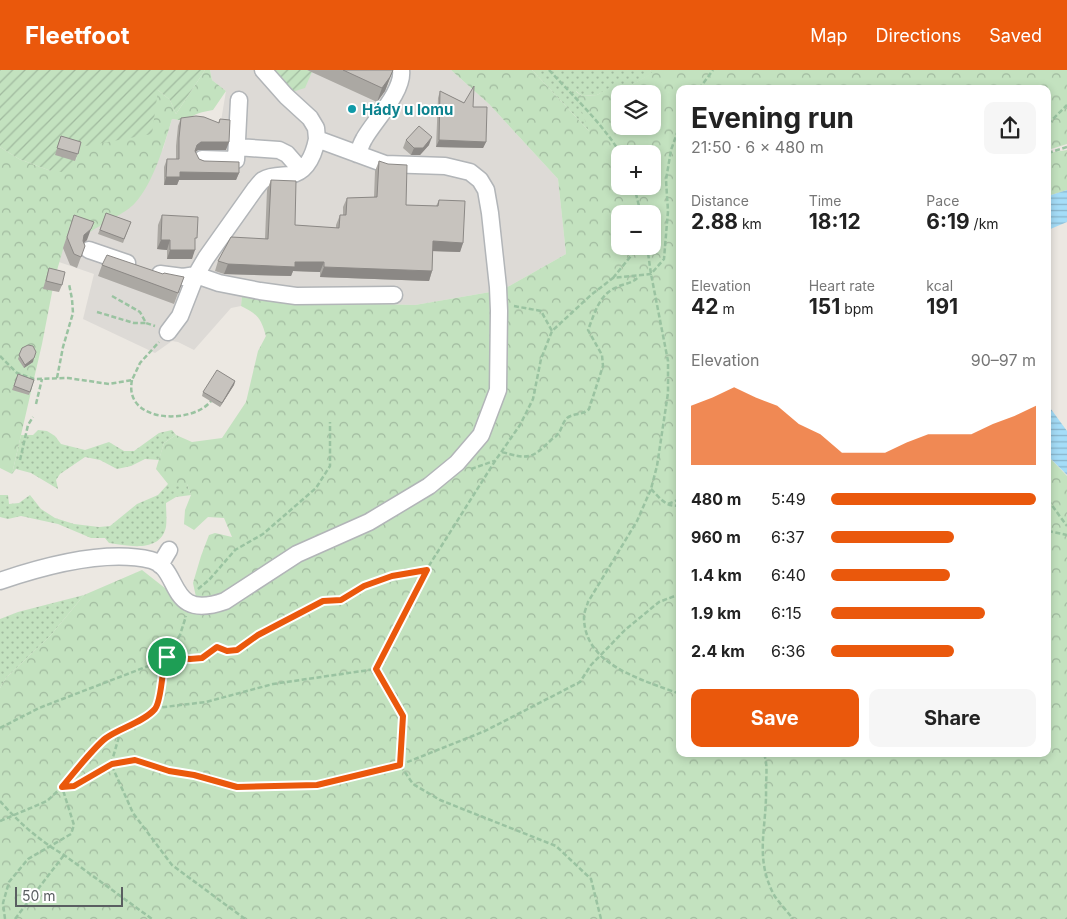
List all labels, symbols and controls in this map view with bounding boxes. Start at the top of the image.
text: Fleetfoot [25,21,129,50]
text: Map [810,25,848,46]
text: Directions [876,25,961,46]
text: Saved [989,25,1042,46]
map controls [611,85,661,255]
button: layers [611,85,661,135]
place label: Hády u lomu [362,100,453,119]
text: Evening run [691,101,854,135]
button: share [984,102,1036,154]
marker: Hády u lomu [346,103,358,115]
text: 21:50 · 6 × 480 m [691,137,824,157]
button: + [611,145,661,195]
text: Distance [691,192,749,209]
text: Time [809,192,842,209]
text: Pace [926,192,959,209]
button: − [611,205,661,255]
text: 2.88 [691,209,738,234]
text: 18:12 [809,209,861,234]
text: 6:19 [926,209,970,234]
text: km [738,215,762,232]
text: /km [970,215,999,232]
text: Elevation [691,277,751,294]
text: Heart rate [809,277,875,294]
text: kcal [926,277,953,294]
text: 42 [691,294,718,319]
text: 151 [809,294,840,319]
text: 191 [926,294,958,319]
text: m [718,300,735,317]
text: bpm [840,300,874,317]
text: Elevation [691,350,760,370]
text: 90–97 m [971,350,1036,370]
text: 480 m [691,489,741,509]
text: 5:49 [771,489,806,509]
text: 960 m [691,527,741,547]
text: 6:37 [771,527,804,547]
text: 1.4 km [691,565,742,585]
text: 6:40 [771,565,806,585]
text: 1.9 km [691,603,741,623]
text: 6:15 [771,603,802,623]
pin [146,636,188,678]
text: 2.4 km [691,641,745,661]
text: 6:36 [771,641,805,661]
icon: arrive [153,643,181,671]
button: Save [691,689,859,747]
button: Share [869,689,1036,747]
scale bar [15,884,122,907]
text: 50 m [22,887,56,904]

